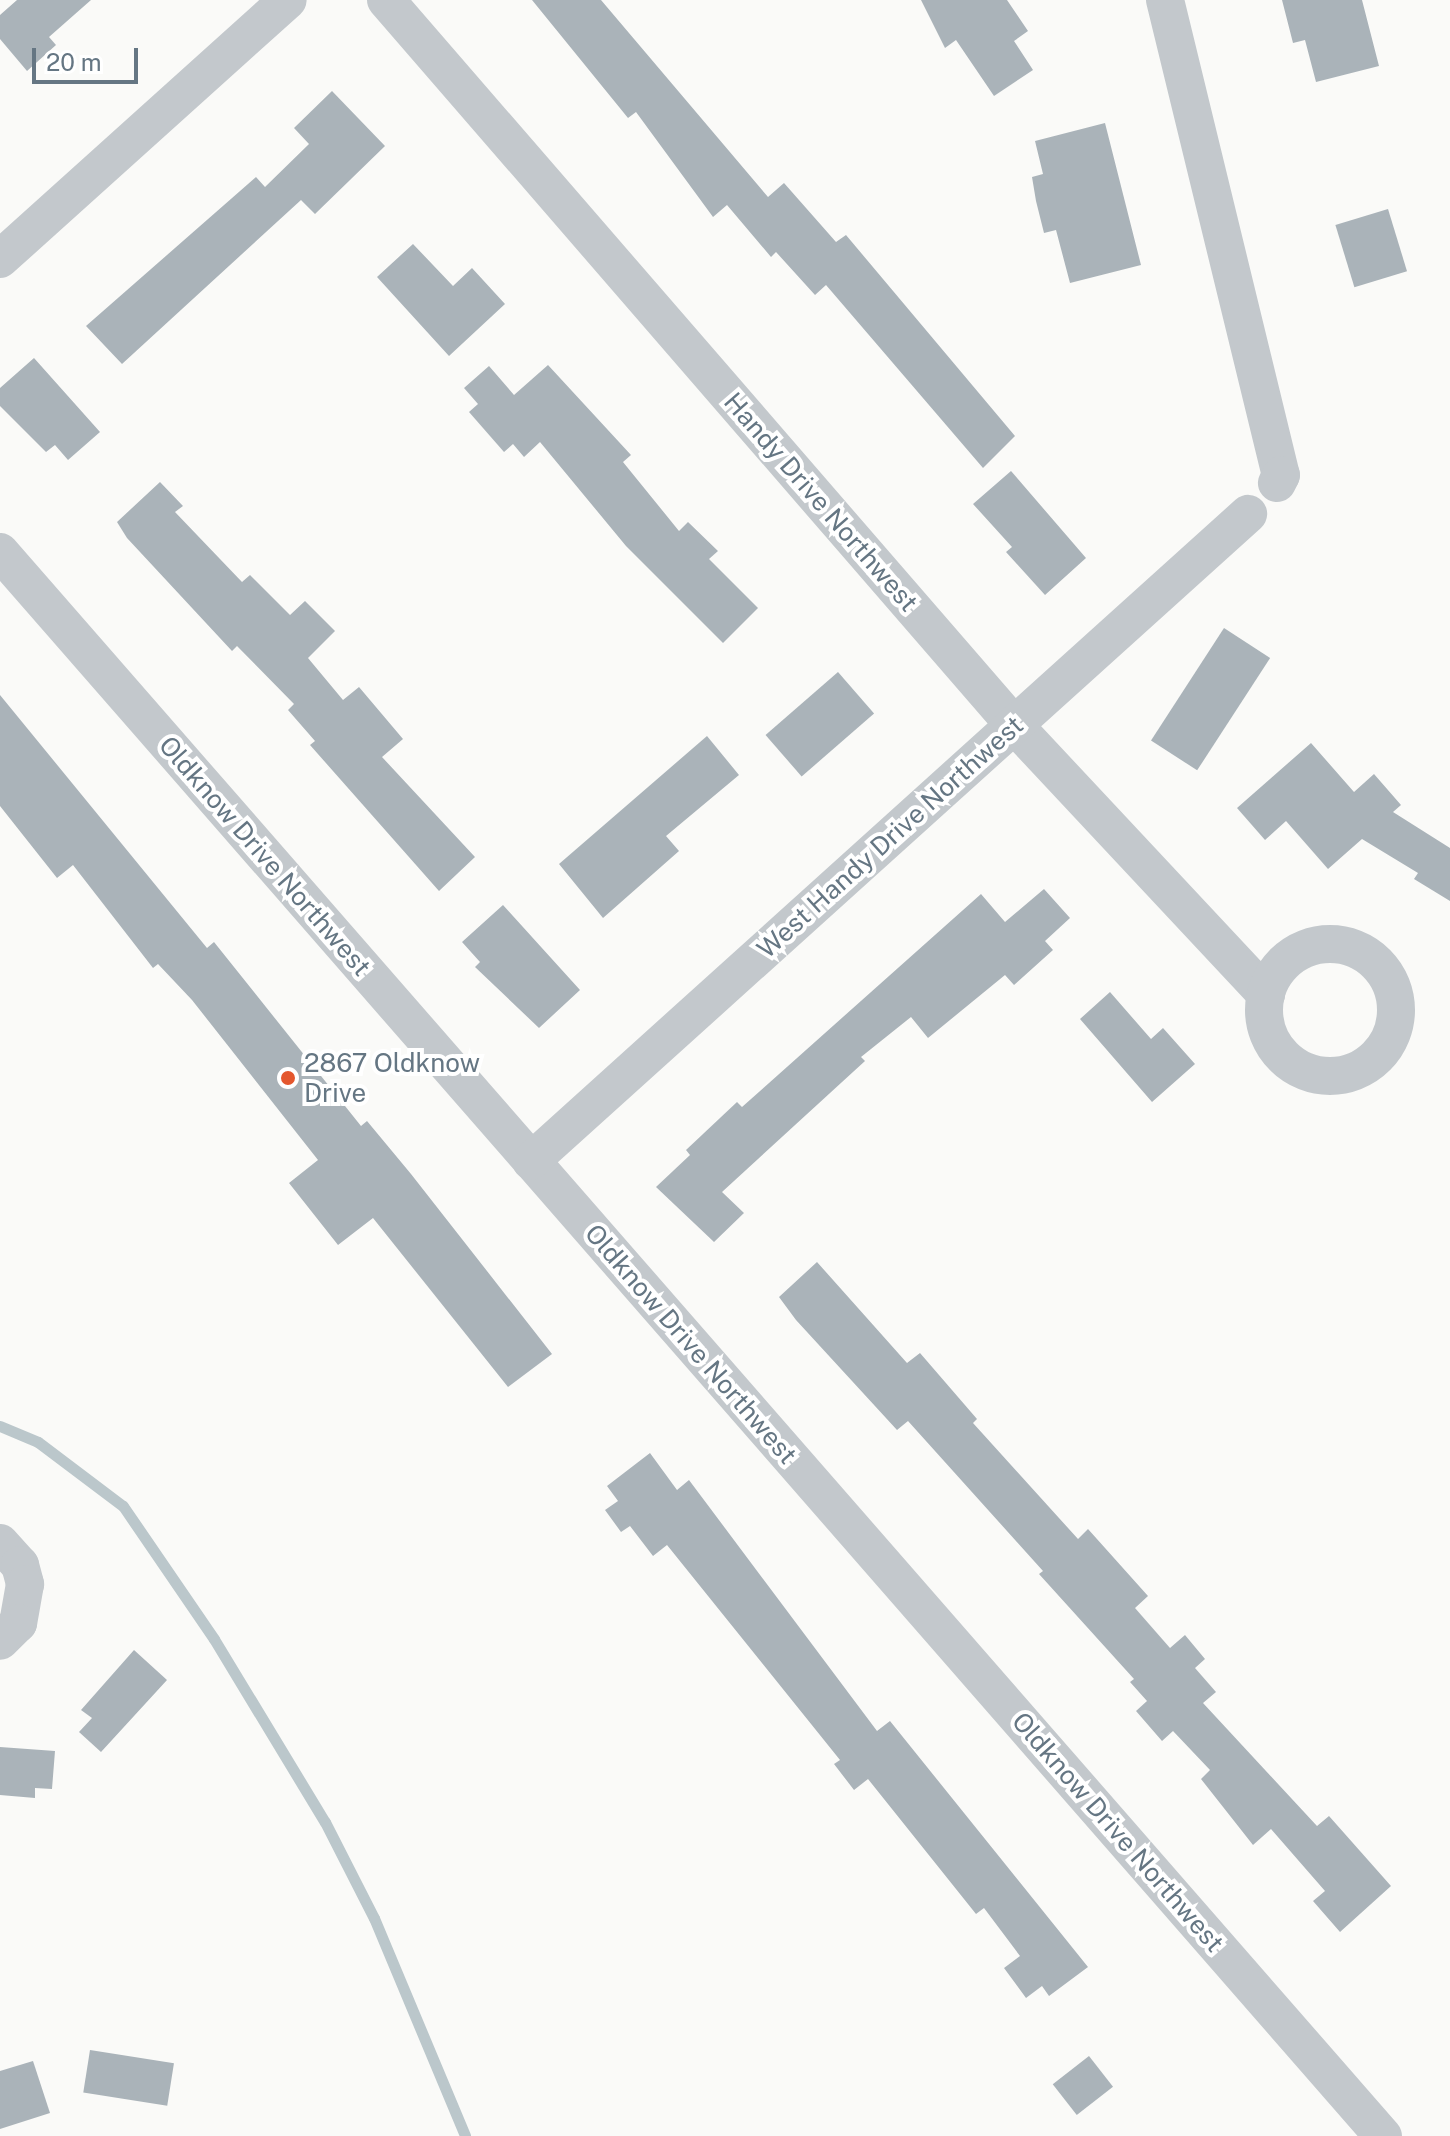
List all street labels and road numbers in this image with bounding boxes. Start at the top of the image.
street label: Handy Drive Northwest [717,386,925,618]
street label: West Handy Drive Northwest [751,709,1029,965]
street label: Oldknow Drive Northwest [152,730,378,982]
street label: Oldknow Drive Northwest [578,1218,804,1470]
street label: Oldknow Drive Northwest [1005,1706,1231,1958]

